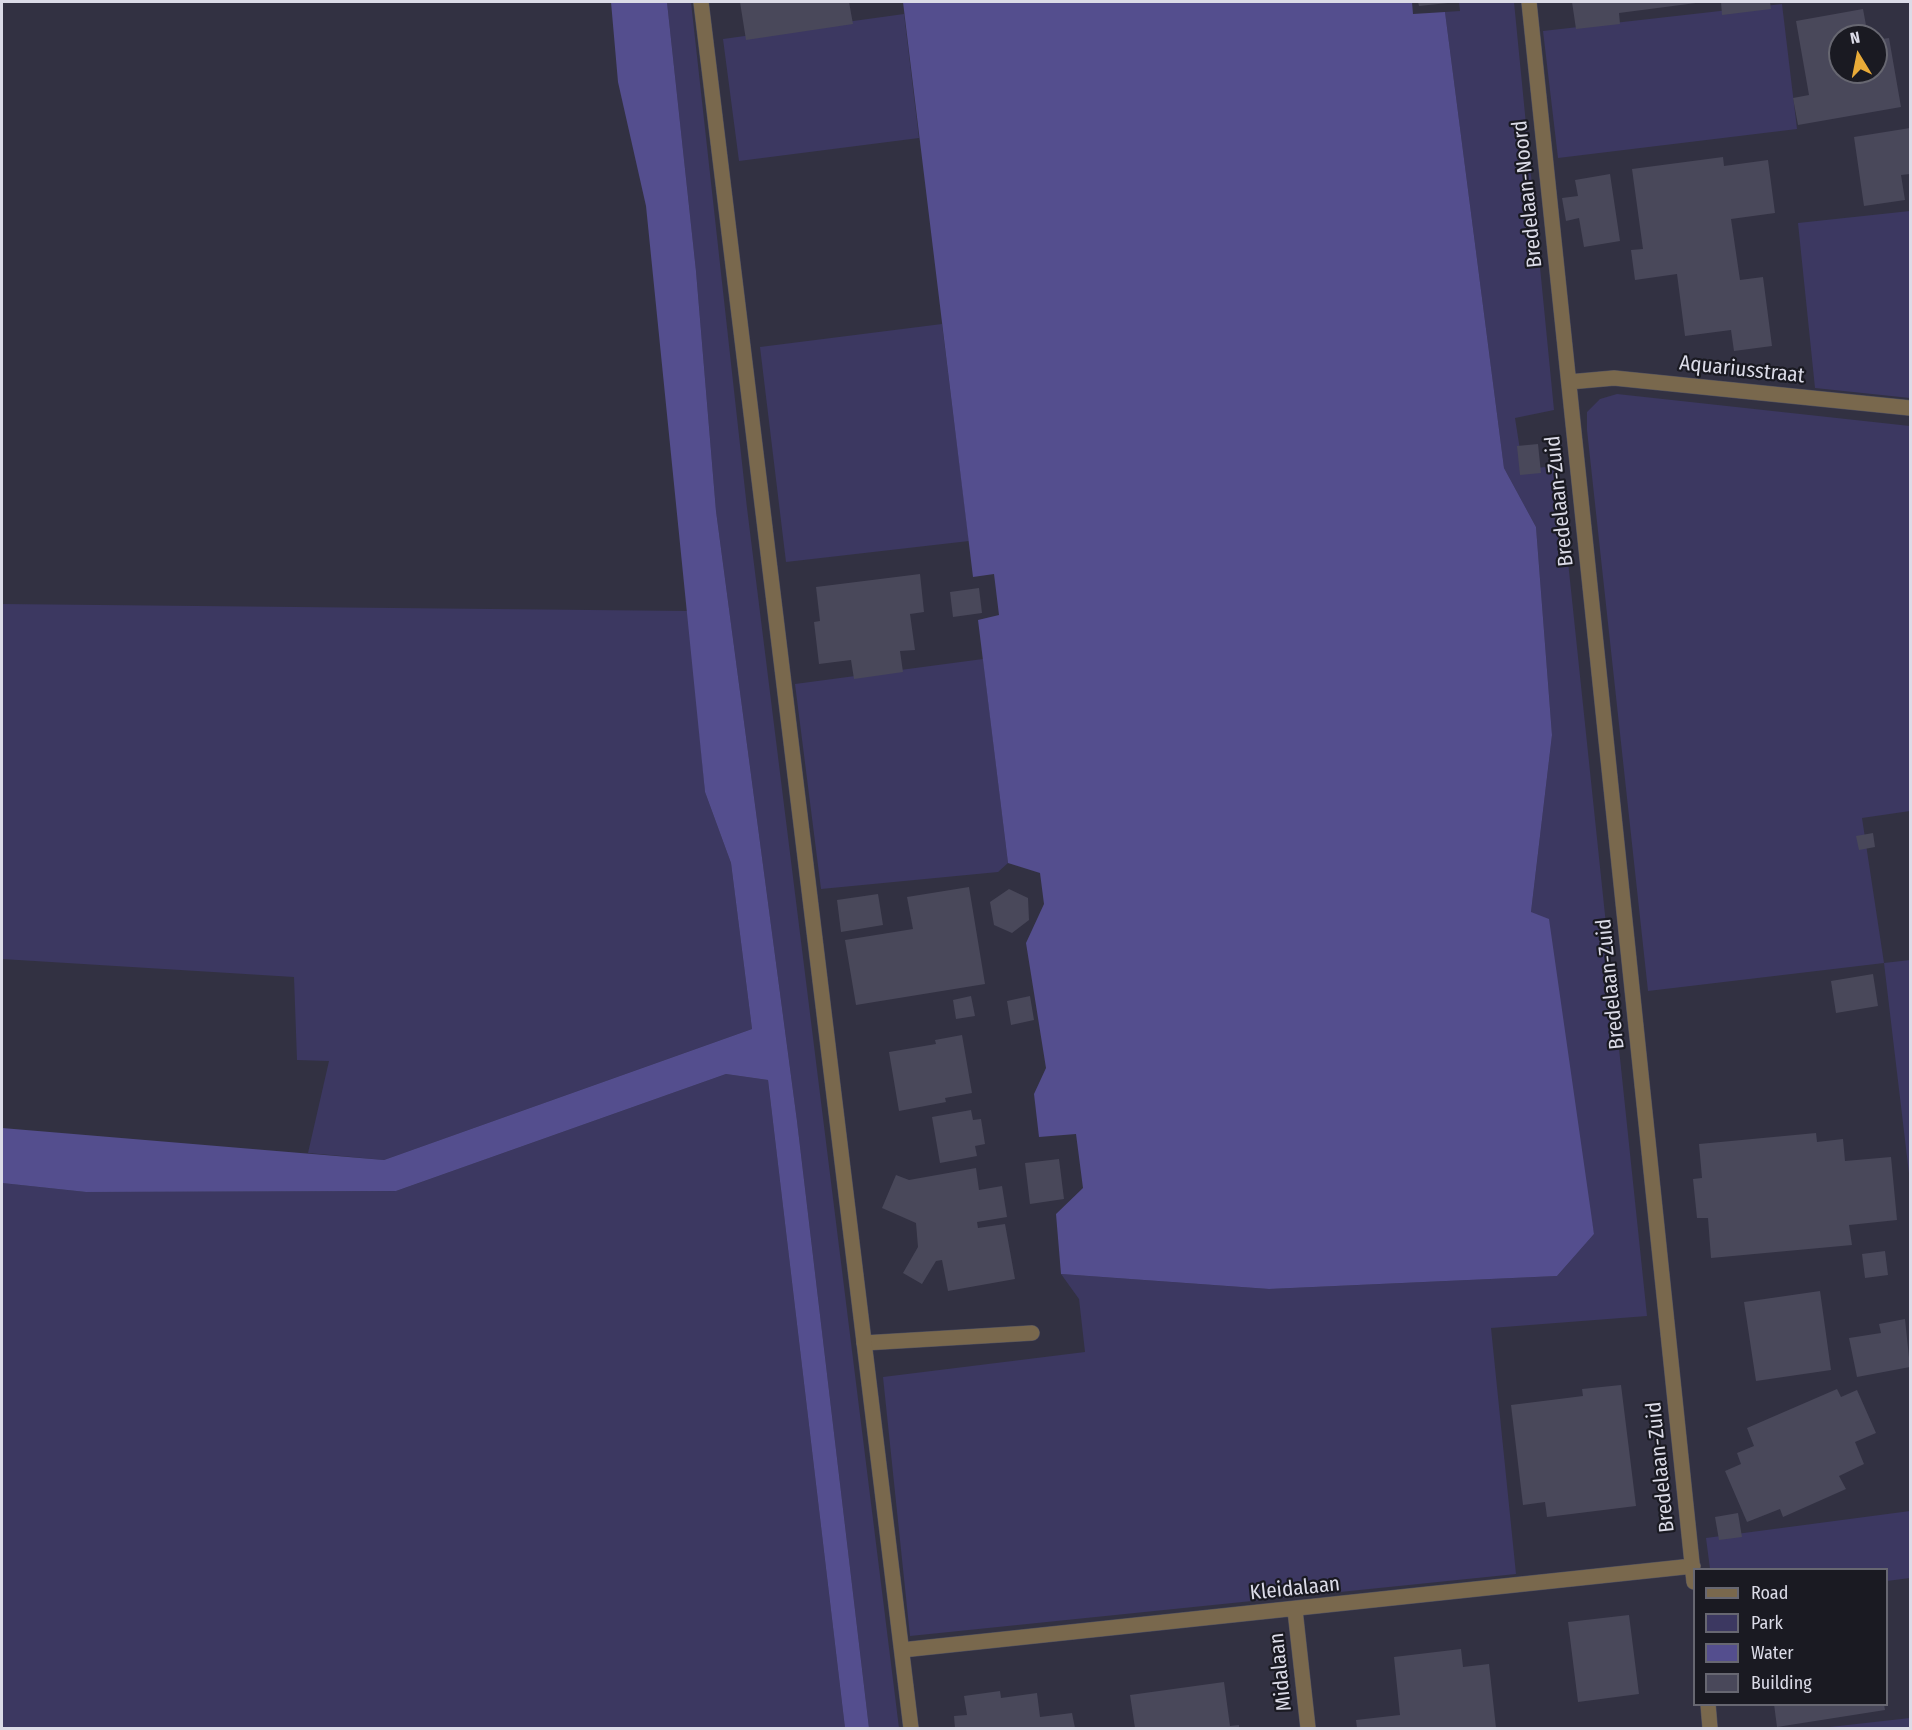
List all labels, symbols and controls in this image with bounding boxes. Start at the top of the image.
north arrow [1828,24,1888,84]
text: N [1849,28,1862,48]
street label: Bredelaan-Noord [1508,119,1548,269]
street label: Aquariusstraat [1678,351,1806,389]
street label: Bredelaan-Zuid [1541,434,1579,568]
street label: Bredelaan-Zuid [1592,917,1630,1051]
street label: Bredelaan-Zuid [1642,1400,1680,1534]
legend [1693,1568,1888,1706]
street label: Kleidalaan [1249,1572,1341,1606]
text: Road [1751,1582,1788,1604]
text: Park [1751,1612,1783,1634]
street label: Midalaan [1264,1632,1298,1712]
text: Water [1751,1642,1794,1664]
text: Building [1751,1672,1812,1694]

